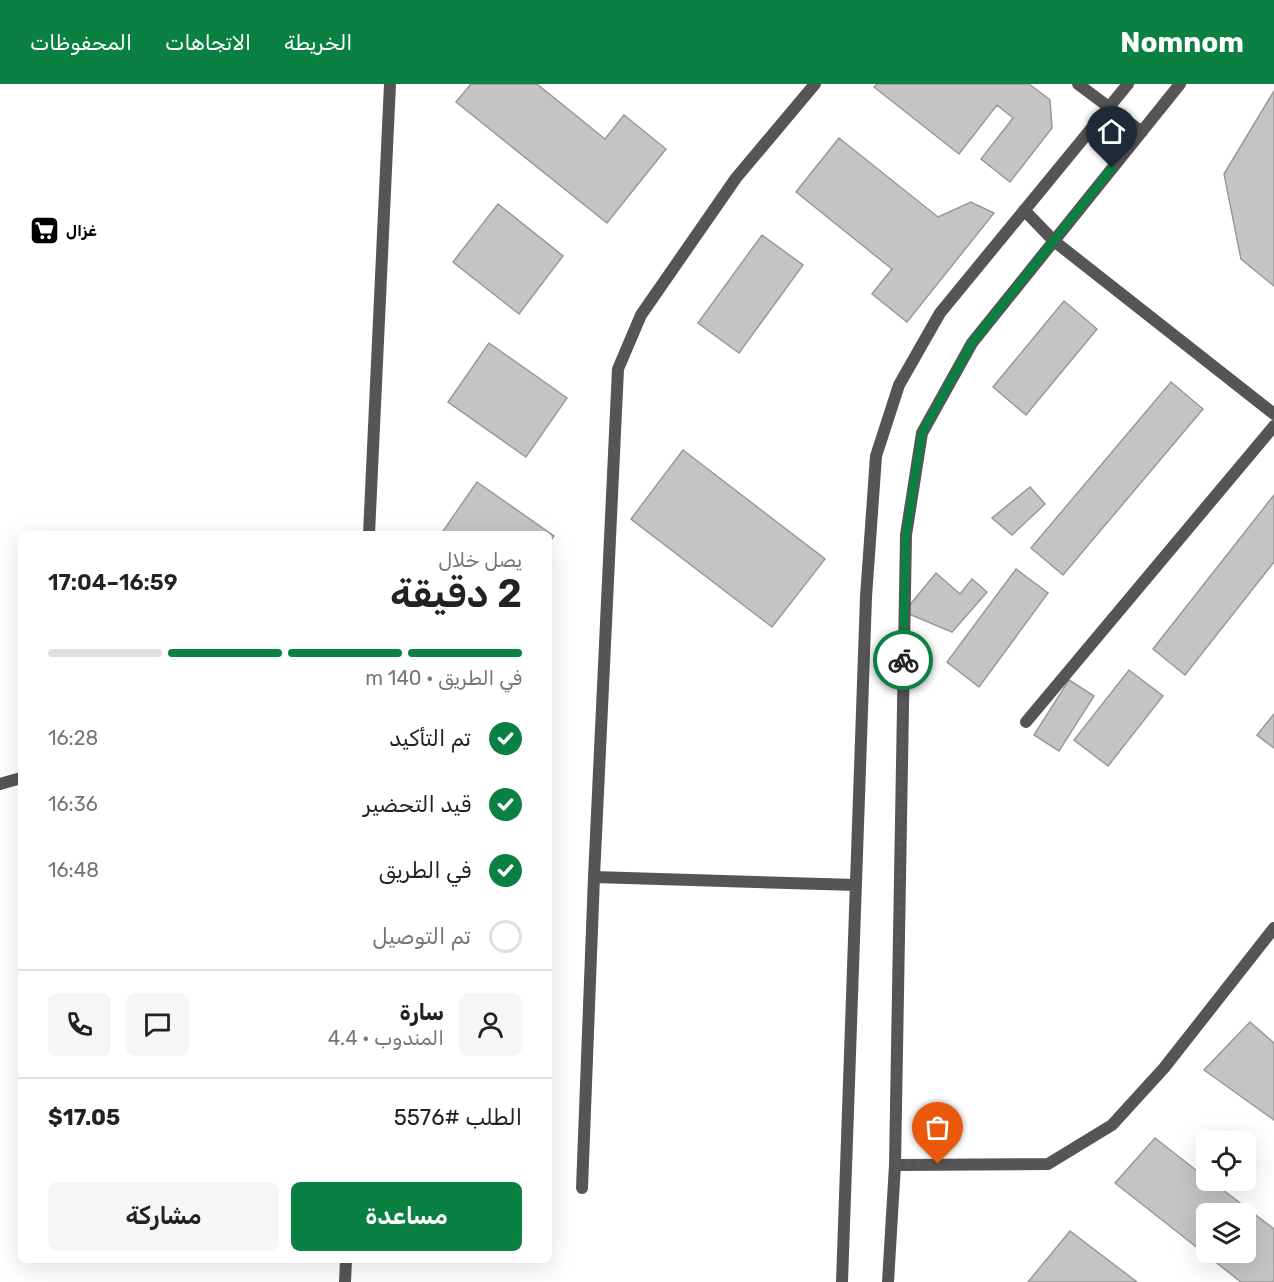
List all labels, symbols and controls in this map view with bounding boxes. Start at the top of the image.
text: Nomnom [1120,26,1244,59]
text: المحفوظات [30,30,132,55]
text: الاتجاهات [165,30,251,55]
text: الخريطة [284,30,352,55]
pin [1086,106,1137,168]
icon: home [1095,115,1128,148]
supermarket icon: غزال [29,215,61,247]
place label: غزال [66,222,97,240]
text: يصل خلال [438,548,522,572]
text: 16:59–17:04 [48,569,178,596]
text: 2 دقيقة [390,571,522,617]
courier [873,630,933,690]
icon: bike [887,644,920,677]
text: في الطريق · 140 m [365,666,522,690]
icon: check [489,722,522,755]
text: تم التأكيد [389,725,471,752]
text: 16:28 [48,726,98,750]
icon: check [489,788,522,821]
text: قيد التحضير [363,791,471,818]
text: 16:36 [48,792,98,816]
icon: check [489,854,522,887]
text: في الطريق [379,857,471,884]
text: 16:48 [48,858,99,882]
text: تم التوصيل [372,923,471,950]
button: phone [48,993,111,1056]
button: chat [126,993,189,1056]
button: person [459,993,522,1056]
text: سارة [399,999,444,1026]
text: المندوب · 4.4 [328,1026,444,1050]
pin [912,1102,963,1164]
text: $17.05 [48,1104,120,1131]
text: الطلب #5576 [394,1104,522,1131]
icon: bag [921,1111,954,1144]
map controls [1196,1131,1256,1263]
button: locate [1196,1131,1256,1191]
button: مشاركة [48,1182,279,1251]
button: مساعدة [291,1182,522,1251]
button: layers [1196,1203,1256,1263]

